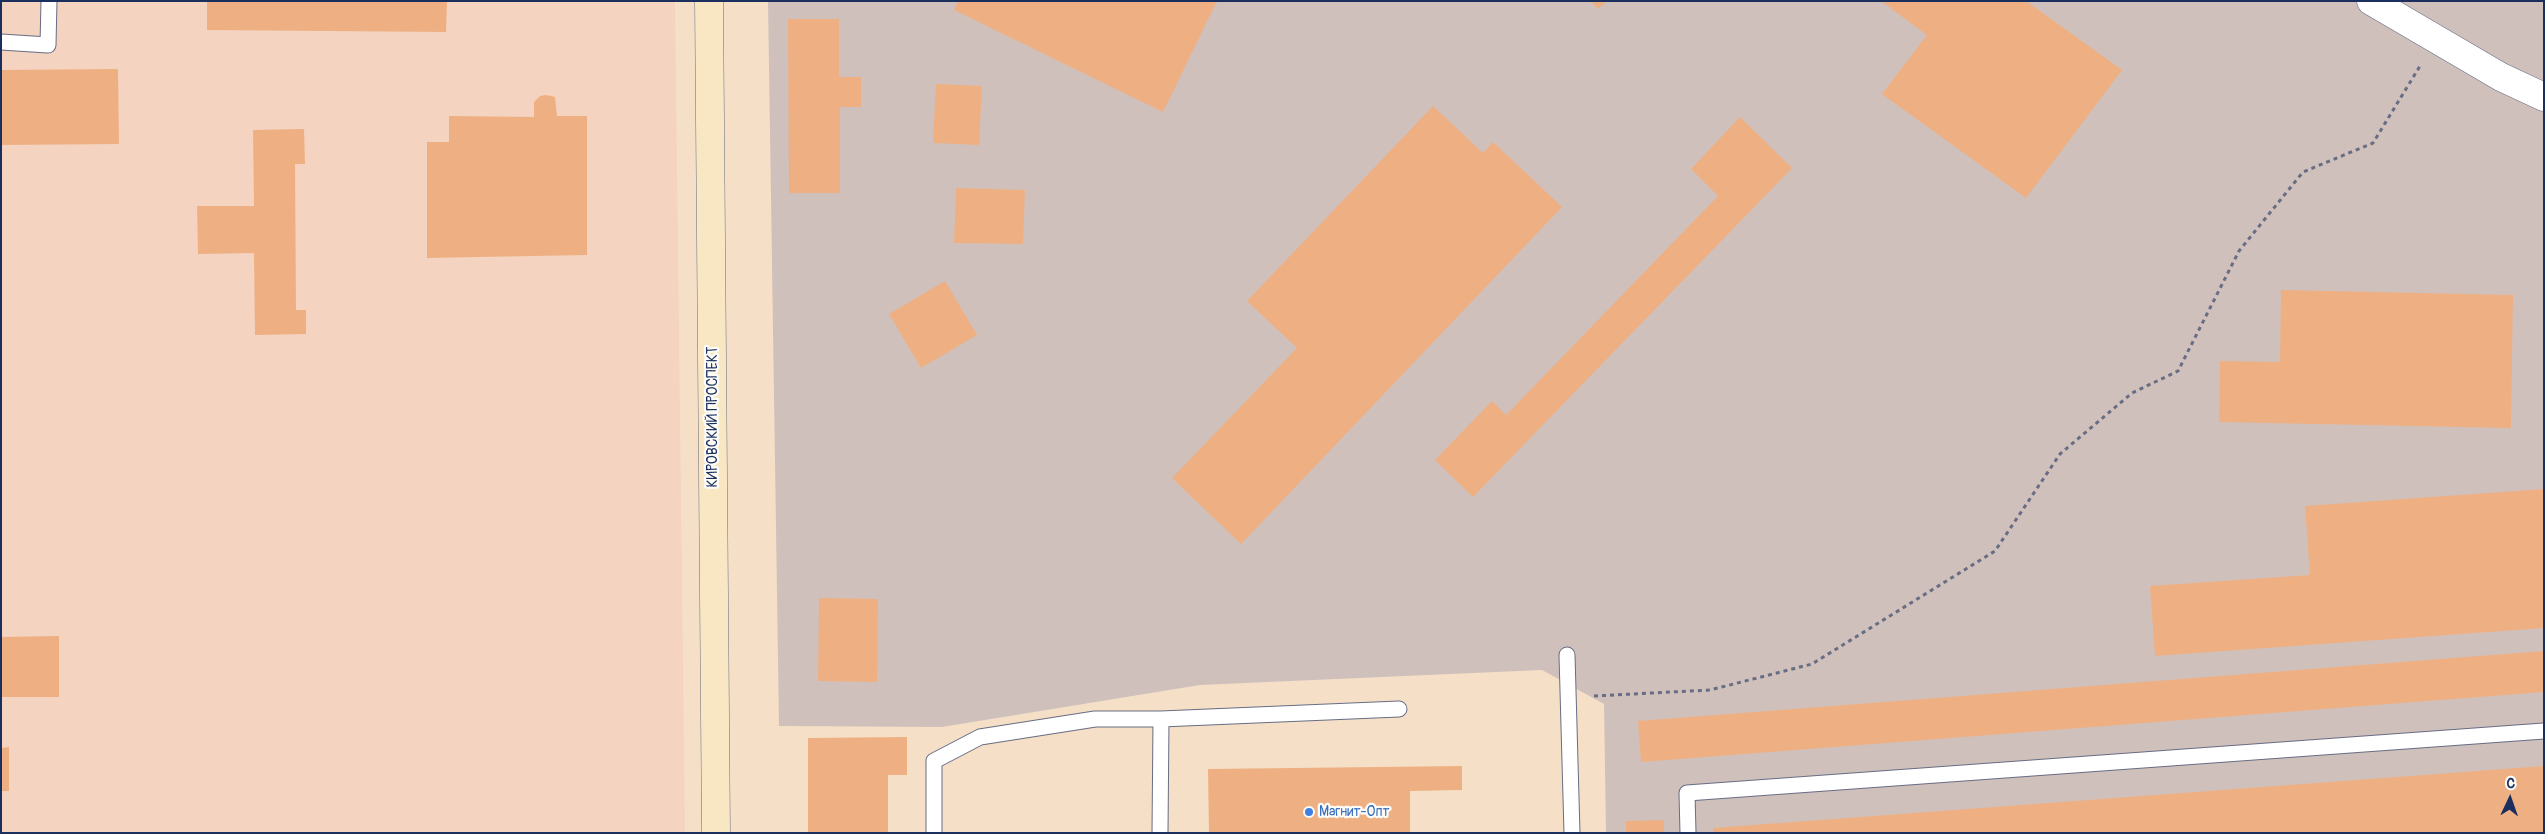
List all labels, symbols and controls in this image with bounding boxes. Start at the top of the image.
street label: КИРОВСКИЙ ПРОСПЕКТ [705,346,721,488]
north arrow [2485,774,2535,824]
text: С [2506,775,2516,792]
place label: Магнит-Опт [1319,804,1390,820]
marker: Магнит-Опт [1303,806,1315,818]

